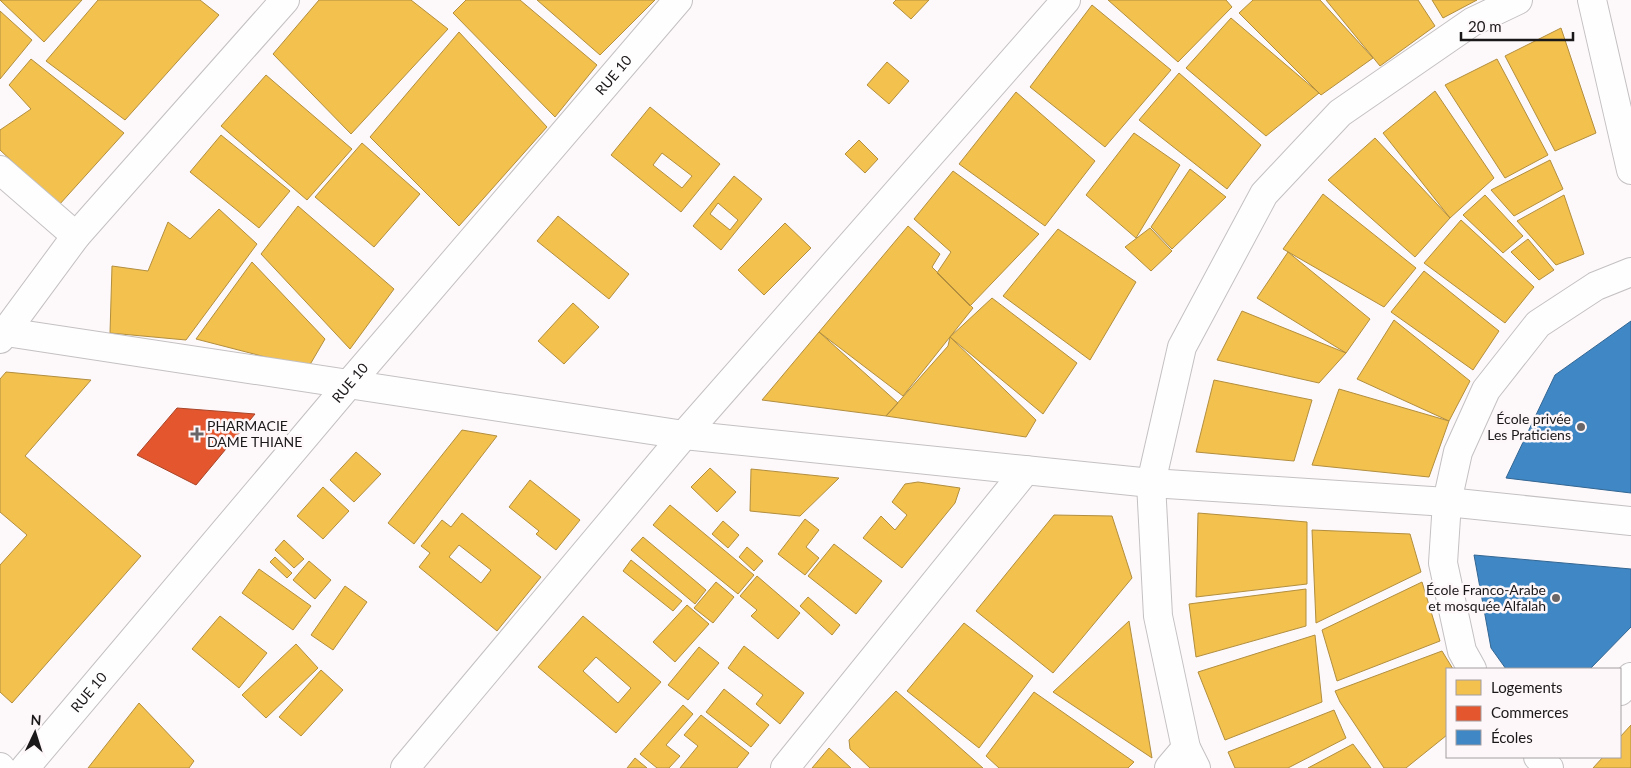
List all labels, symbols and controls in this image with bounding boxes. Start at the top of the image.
scale bar [1461,10,1574,42]
text: 20 m [1468,17,1502,35]
street label: RUE 10 [591,52,635,98]
street label: RUE 10 [328,359,371,406]
place label: École privée Les Praticiens [1487,410,1571,443]
place label: PHARMACIE DAME THIANE [207,417,302,450]
marker: École privée Les Praticiens [1575,421,1587,433]
marker: PHARMACIE DAME THIANE [191,428,203,440]
place label: École Franco-Arabe et mosquée Alfalah [1426,581,1546,614]
marker: École Franco-Arabe et mosquée Alfalah [1550,592,1562,604]
legend [1446,668,1621,758]
street label: RUE 10 [67,669,110,715]
text: Logements [1491,678,1563,696]
text: Commerces [1491,703,1569,721]
north arrow [10,708,60,758]
text: N [30,711,42,728]
text: Écoles [1491,728,1533,746]

